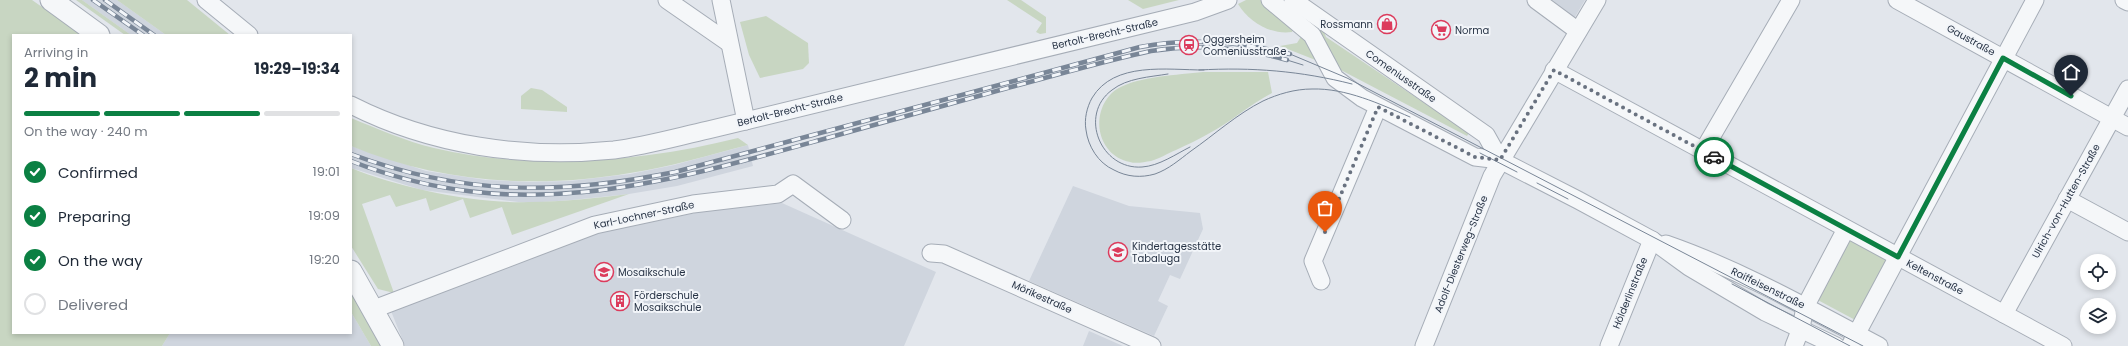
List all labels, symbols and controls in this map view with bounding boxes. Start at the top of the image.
shop icon: Rossmann [1376,13,1398,35]
street label: Bertolt-Brecht-Straße [1050,14,1160,54]
place label: Rossmann [1320,17,1373,32]
supermarket icon: Norma [1430,19,1452,41]
street label: Gaustraße [1944,21,1998,59]
place label: Norma [1455,23,1489,38]
place label: Oggersheim Comeniusstraße [1203,32,1286,59]
station icon: Oggersheim Comeniusstraße [1178,34,1200,56]
text: Arriving in [24,43,88,62]
street label: Comeniusstraße [1363,46,1439,106]
pin [2054,55,2088,96]
text: 19:29–19:34 [254,58,340,79]
text: 2 min [24,60,97,96]
icon: home [2060,61,2082,83]
street label: Bertolt-Brecht-Straße [736,90,844,130]
text: On the way · 240 m [24,122,148,141]
courier [1694,137,1734,177]
street label: Ulrich-von-Hutten-Straße [2028,141,2104,261]
icon: car [1703,146,1725,168]
icon: check [24,161,46,183]
text: Confirmed [58,162,138,183]
text: 19:01 [313,162,340,181]
pin [1308,191,1342,232]
street label: Adolf-Diesterweg-Straße [1431,193,1491,315]
street label: Karl-Lochner-Straße [592,197,696,233]
icon: bag [1314,197,1336,219]
icon: check [24,205,46,227]
text: Preparing [58,206,131,227]
text: 19:09 [309,206,340,225]
place label: Kindertagesstätte Tabaluga [1132,239,1221,266]
school or university icon: Kindertagesstätte Tabaluga [1107,241,1129,263]
icon: check [24,249,46,271]
text: On the way [58,250,143,271]
text: 19:20 [309,250,340,269]
map controls [2080,254,2116,334]
button: locate [2080,254,2116,290]
street label: Hölderlinstraße [1609,255,1651,331]
street label: Keltenstraße [1904,256,1966,298]
school or university icon: Mosaikschule [593,261,615,283]
street label: Raiffeisenstraße [1728,264,1808,312]
place label: Mosaikschule [618,265,685,280]
street label: Mörikestraße [1009,277,1075,317]
place label: Förderschule Mosaikschule [634,288,701,315]
building icon: Förderschule Mosaikschule [609,290,631,312]
text: Delivered [58,294,128,315]
button: layers [2080,298,2116,334]

